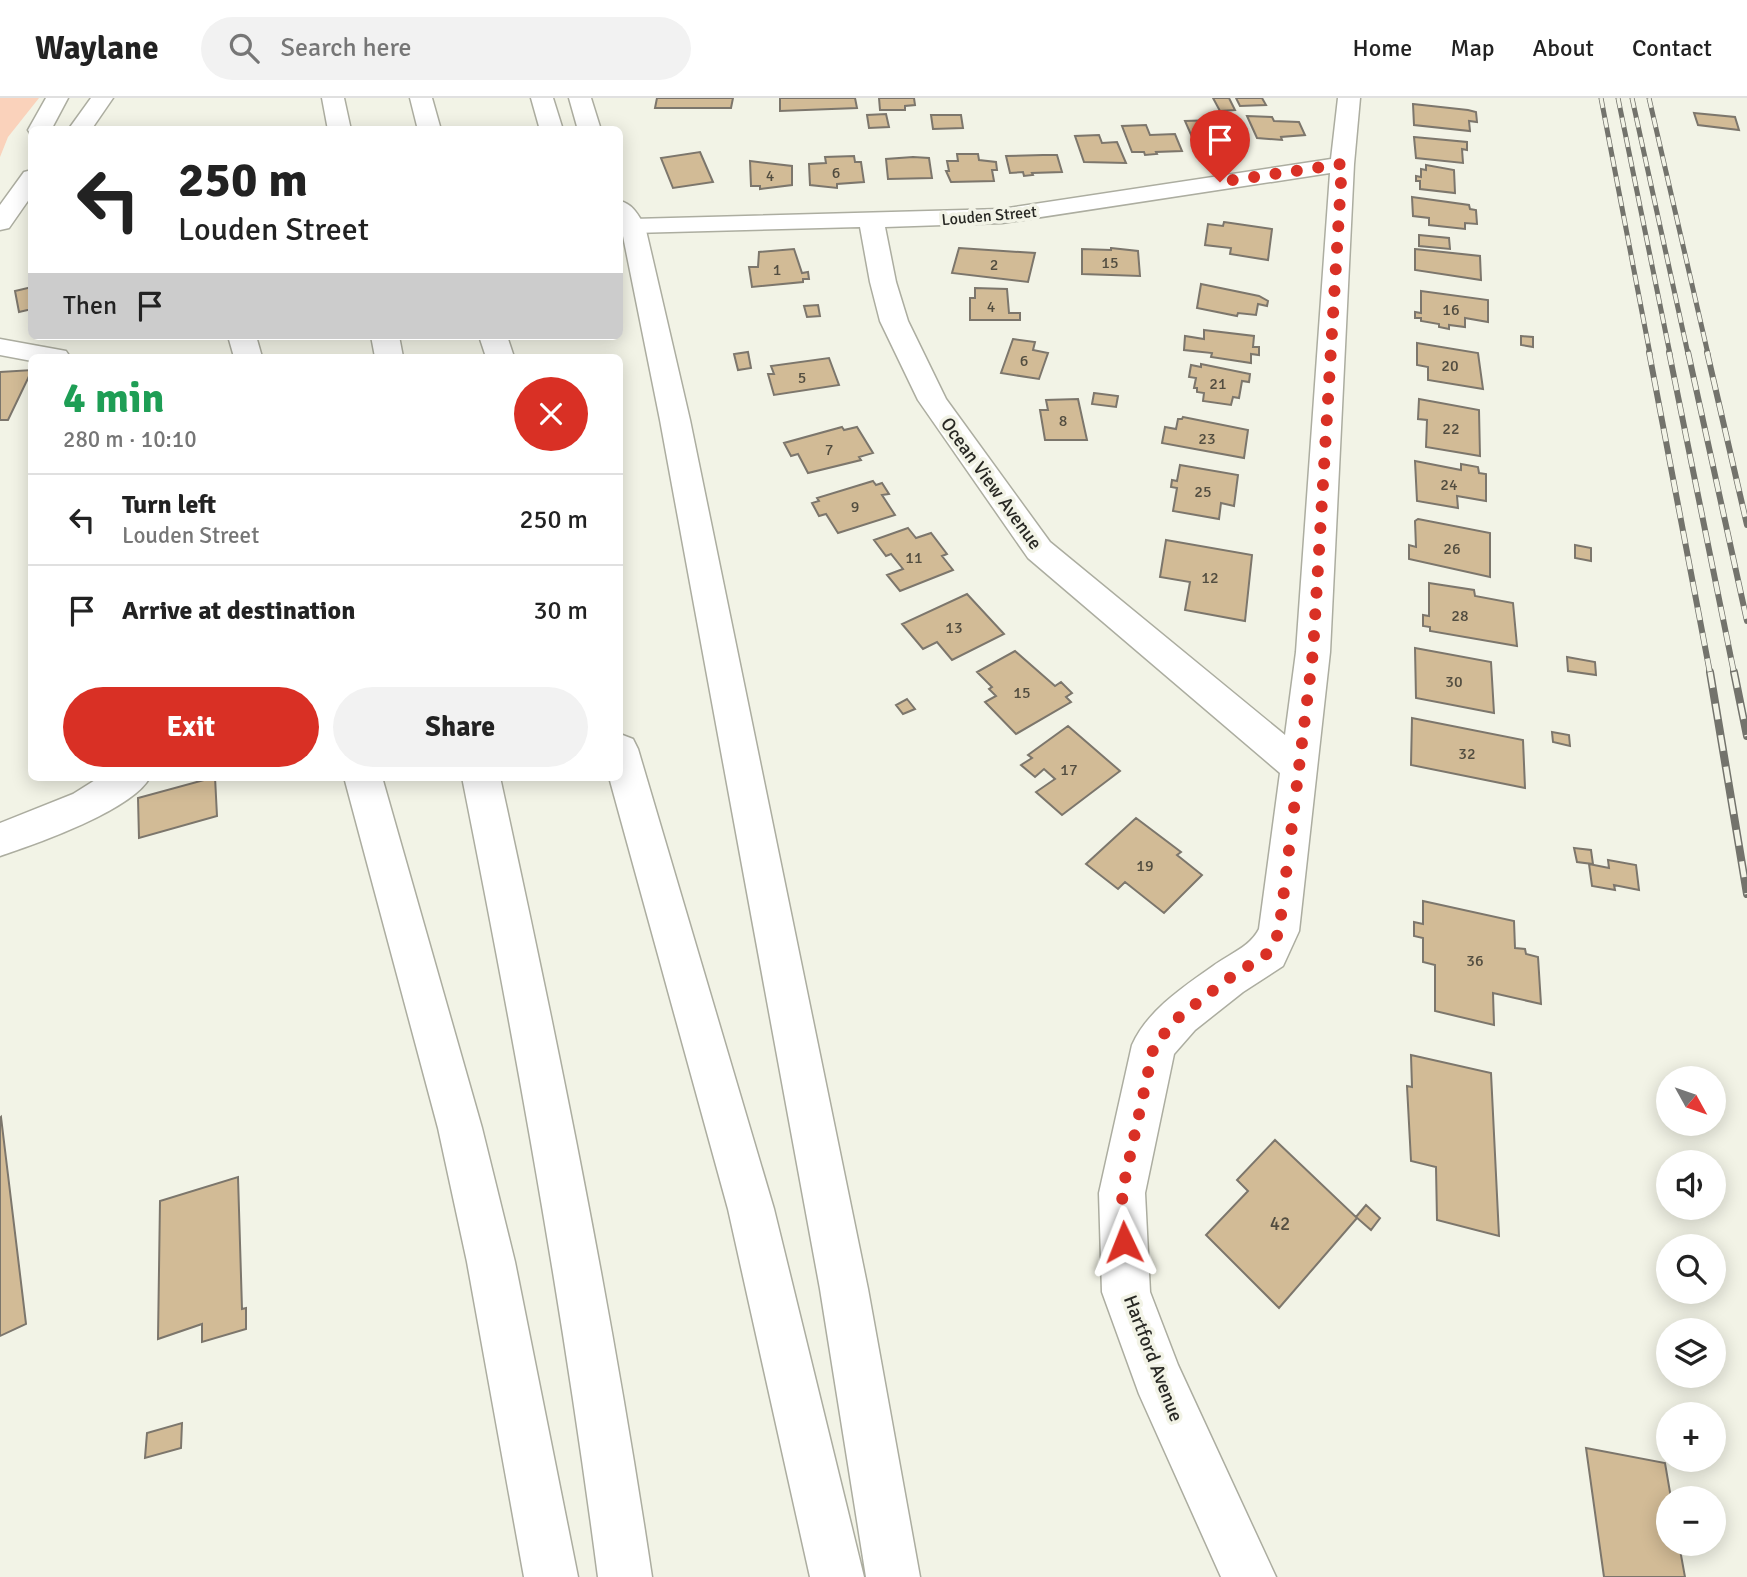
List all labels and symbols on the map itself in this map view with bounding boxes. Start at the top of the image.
pin [1190,110,1250,182]
house number: 6 [832,163,840,183]
house number: 4 [766,166,775,186]
street label: Louden Street [941,202,1038,230]
house number: 15 [1101,253,1119,273]
house number: 2 [990,255,998,275]
house number: 1 [773,260,781,280]
house number: 4 [987,297,996,317]
house number: 16 [1442,300,1460,320]
house number: 6 [1020,351,1028,371]
house number: 20 [1441,356,1459,376]
house number: 5 [798,368,806,388]
house number: 21 [1209,374,1227,394]
house number: 8 [1059,411,1067,431]
street label: Ocean View Avenue [935,413,1047,554]
house number: 22 [1442,419,1460,439]
house number: 23 [1198,429,1216,449]
house number: 7 [825,440,833,460]
house number: 24 [1440,475,1458,495]
house number: 25 [1194,482,1212,502]
house number: 9 [851,497,859,517]
house number: 26 [1443,539,1461,559]
house number: 11 [905,548,923,568]
house number: 12 [1201,568,1219,588]
house number: 28 [1451,606,1469,626]
house number: 13 [945,618,963,638]
house number: 30 [1445,672,1463,692]
house number: 15 [1013,683,1031,703]
house number: 32 [1458,744,1476,764]
house number: 17 [1060,760,1078,780]
house number: 19 [1136,856,1154,876]
house number: 36 [1466,951,1484,971]
north arrow [1656,1066,1726,1136]
position arrow [1087,1205,1161,1279]
house number: 42 [1270,1212,1290,1236]
street label: Hartford Avenue [1118,1292,1188,1425]

